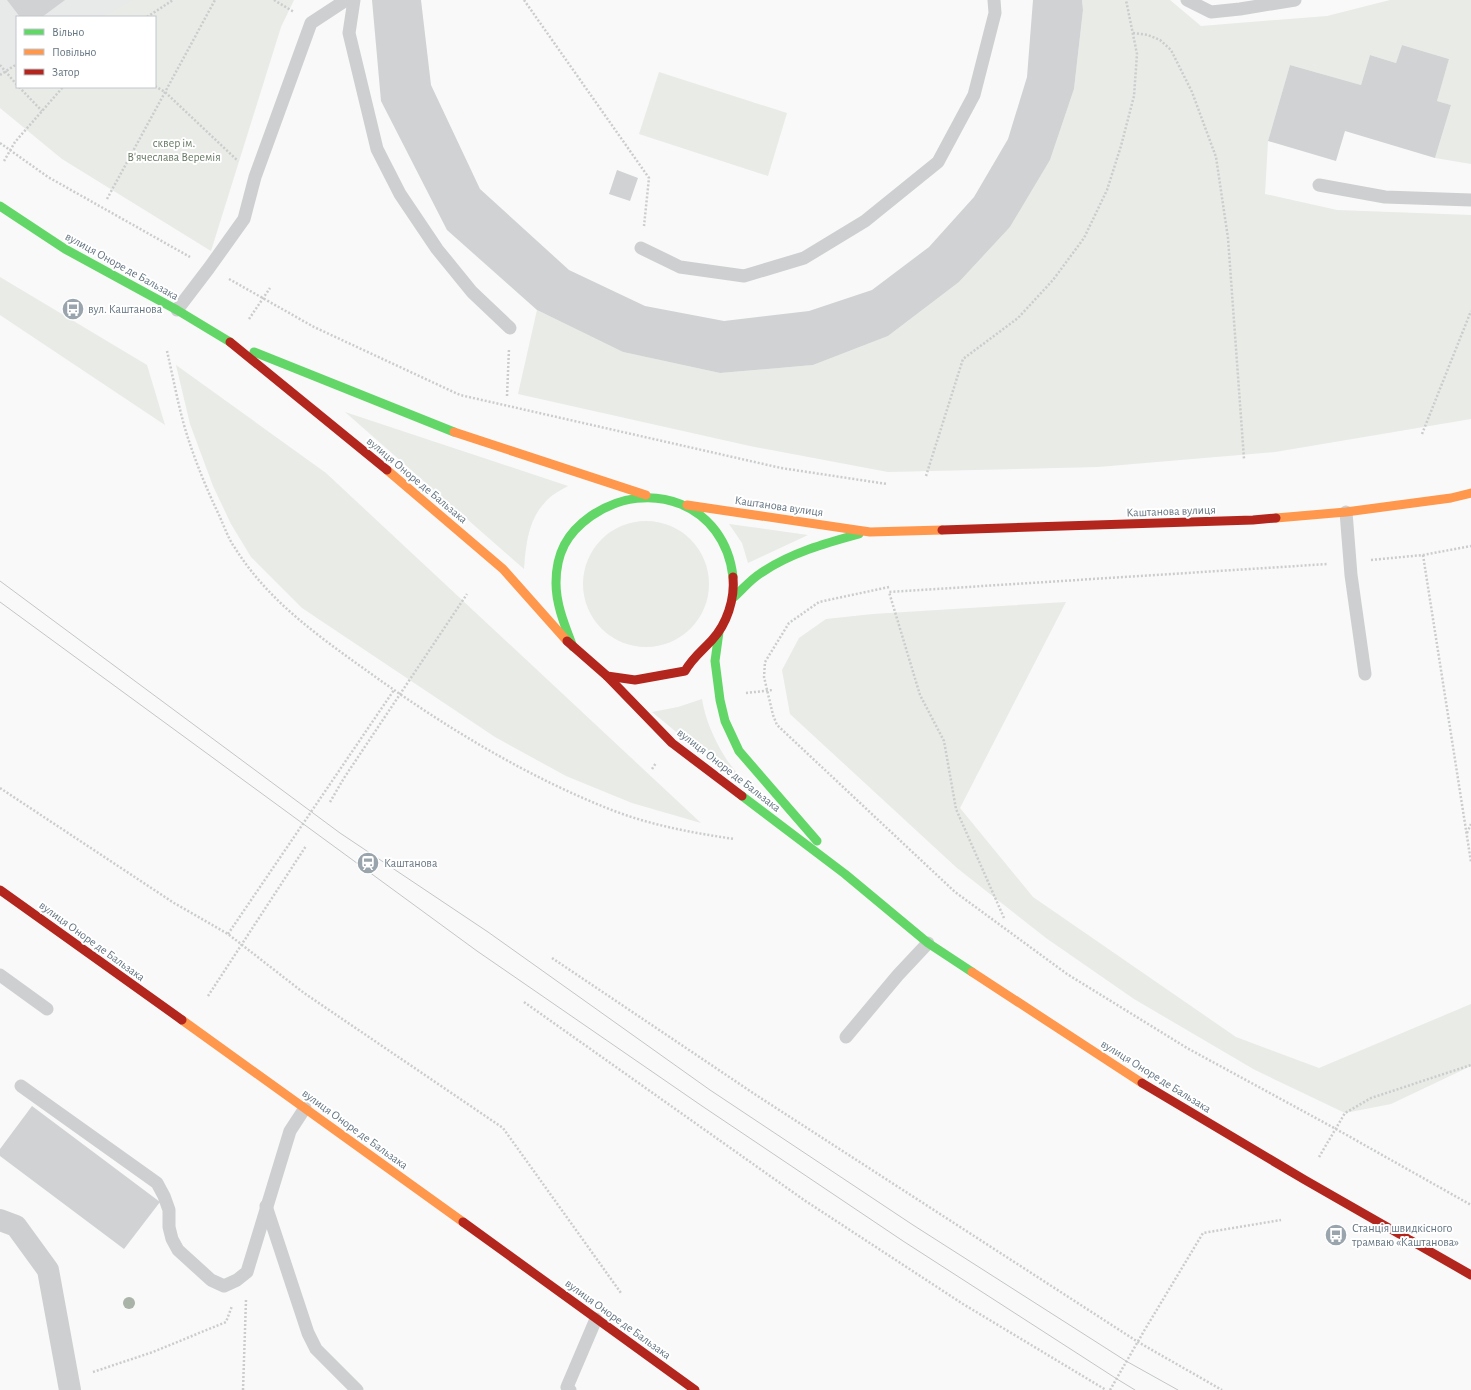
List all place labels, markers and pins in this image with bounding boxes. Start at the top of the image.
bus stop icon: вул. Каштанова [60,296,86,322]
place label: вул. Каштанова [88,303,163,316]
station icon: Каштанова [355,850,381,876]
place label: Каштанова [384,857,438,869]
bus stop icon: Станція швидкісного трамваю «Каштанова» [1323,1222,1349,1248]
place label: Станція швидкісного трамваю «Каштанова» [1351,1222,1459,1248]

